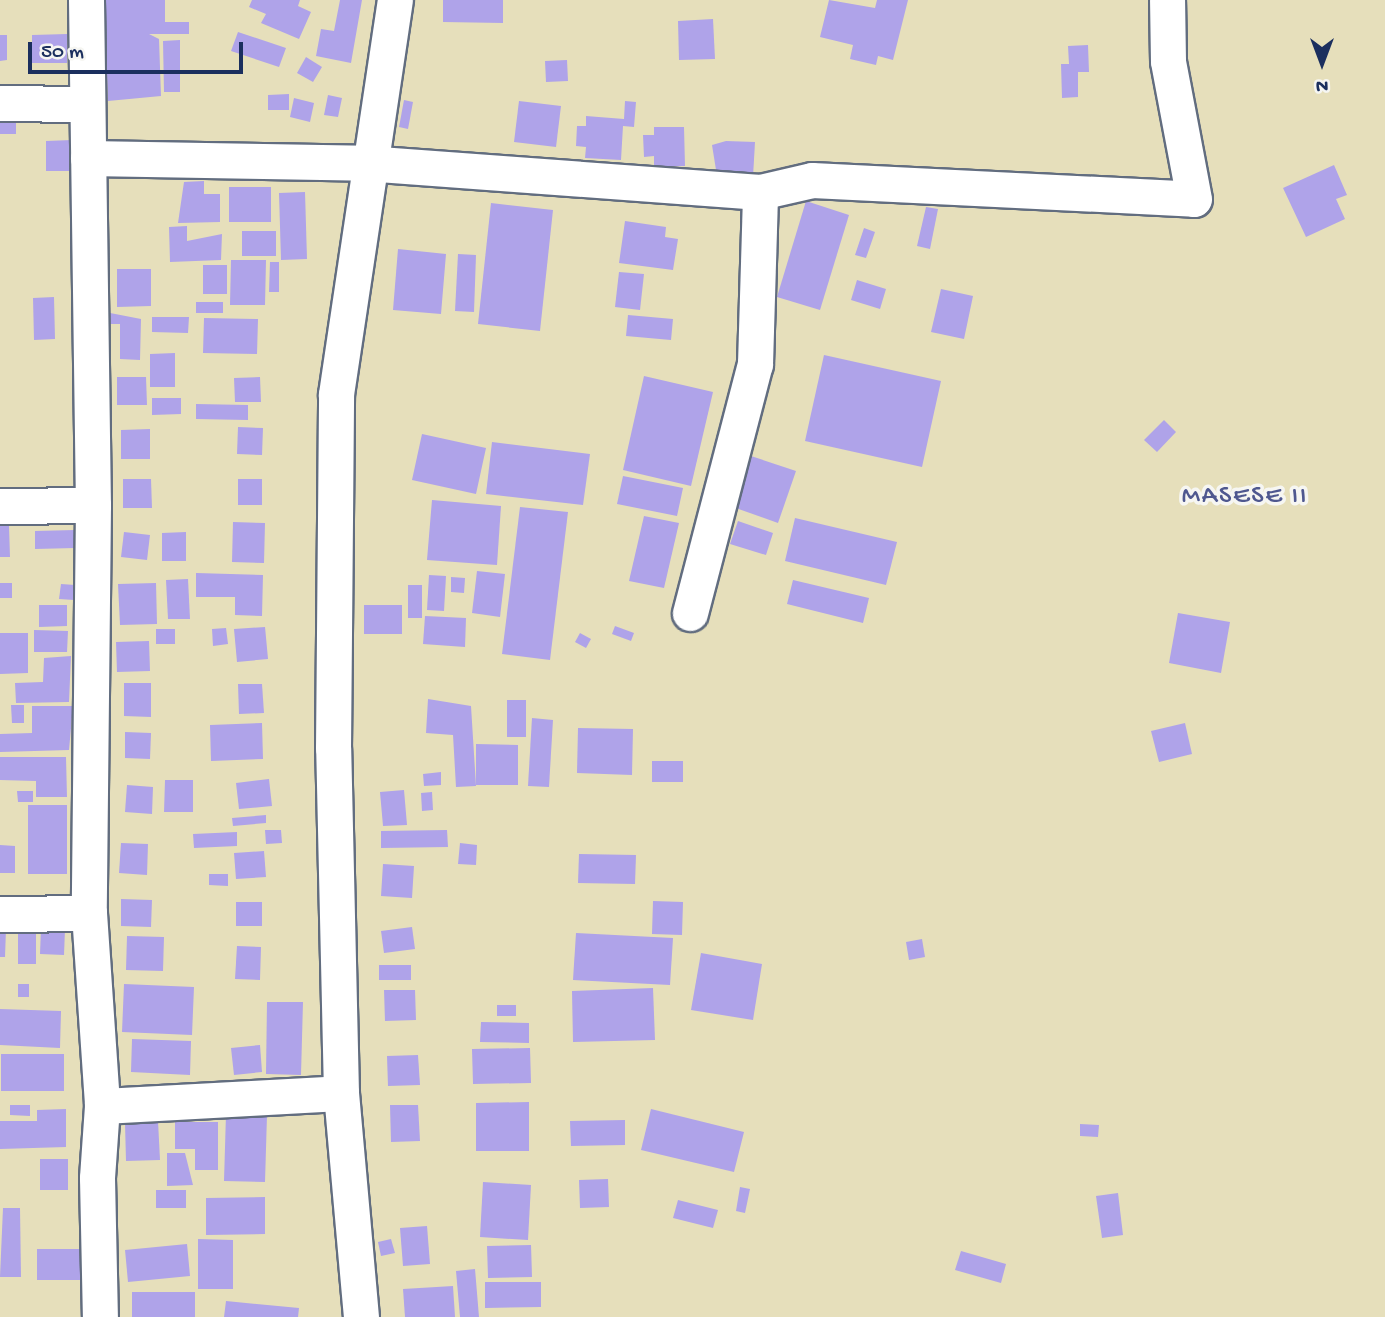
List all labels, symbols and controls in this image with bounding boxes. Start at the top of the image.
scale bar [32,28,247,72]
north arrow [1287,28,1357,98]
text: 50 m [41,41,84,66]
text: N [1316,73,1328,96]
district label: MASESE II [1183,482,1307,514]

